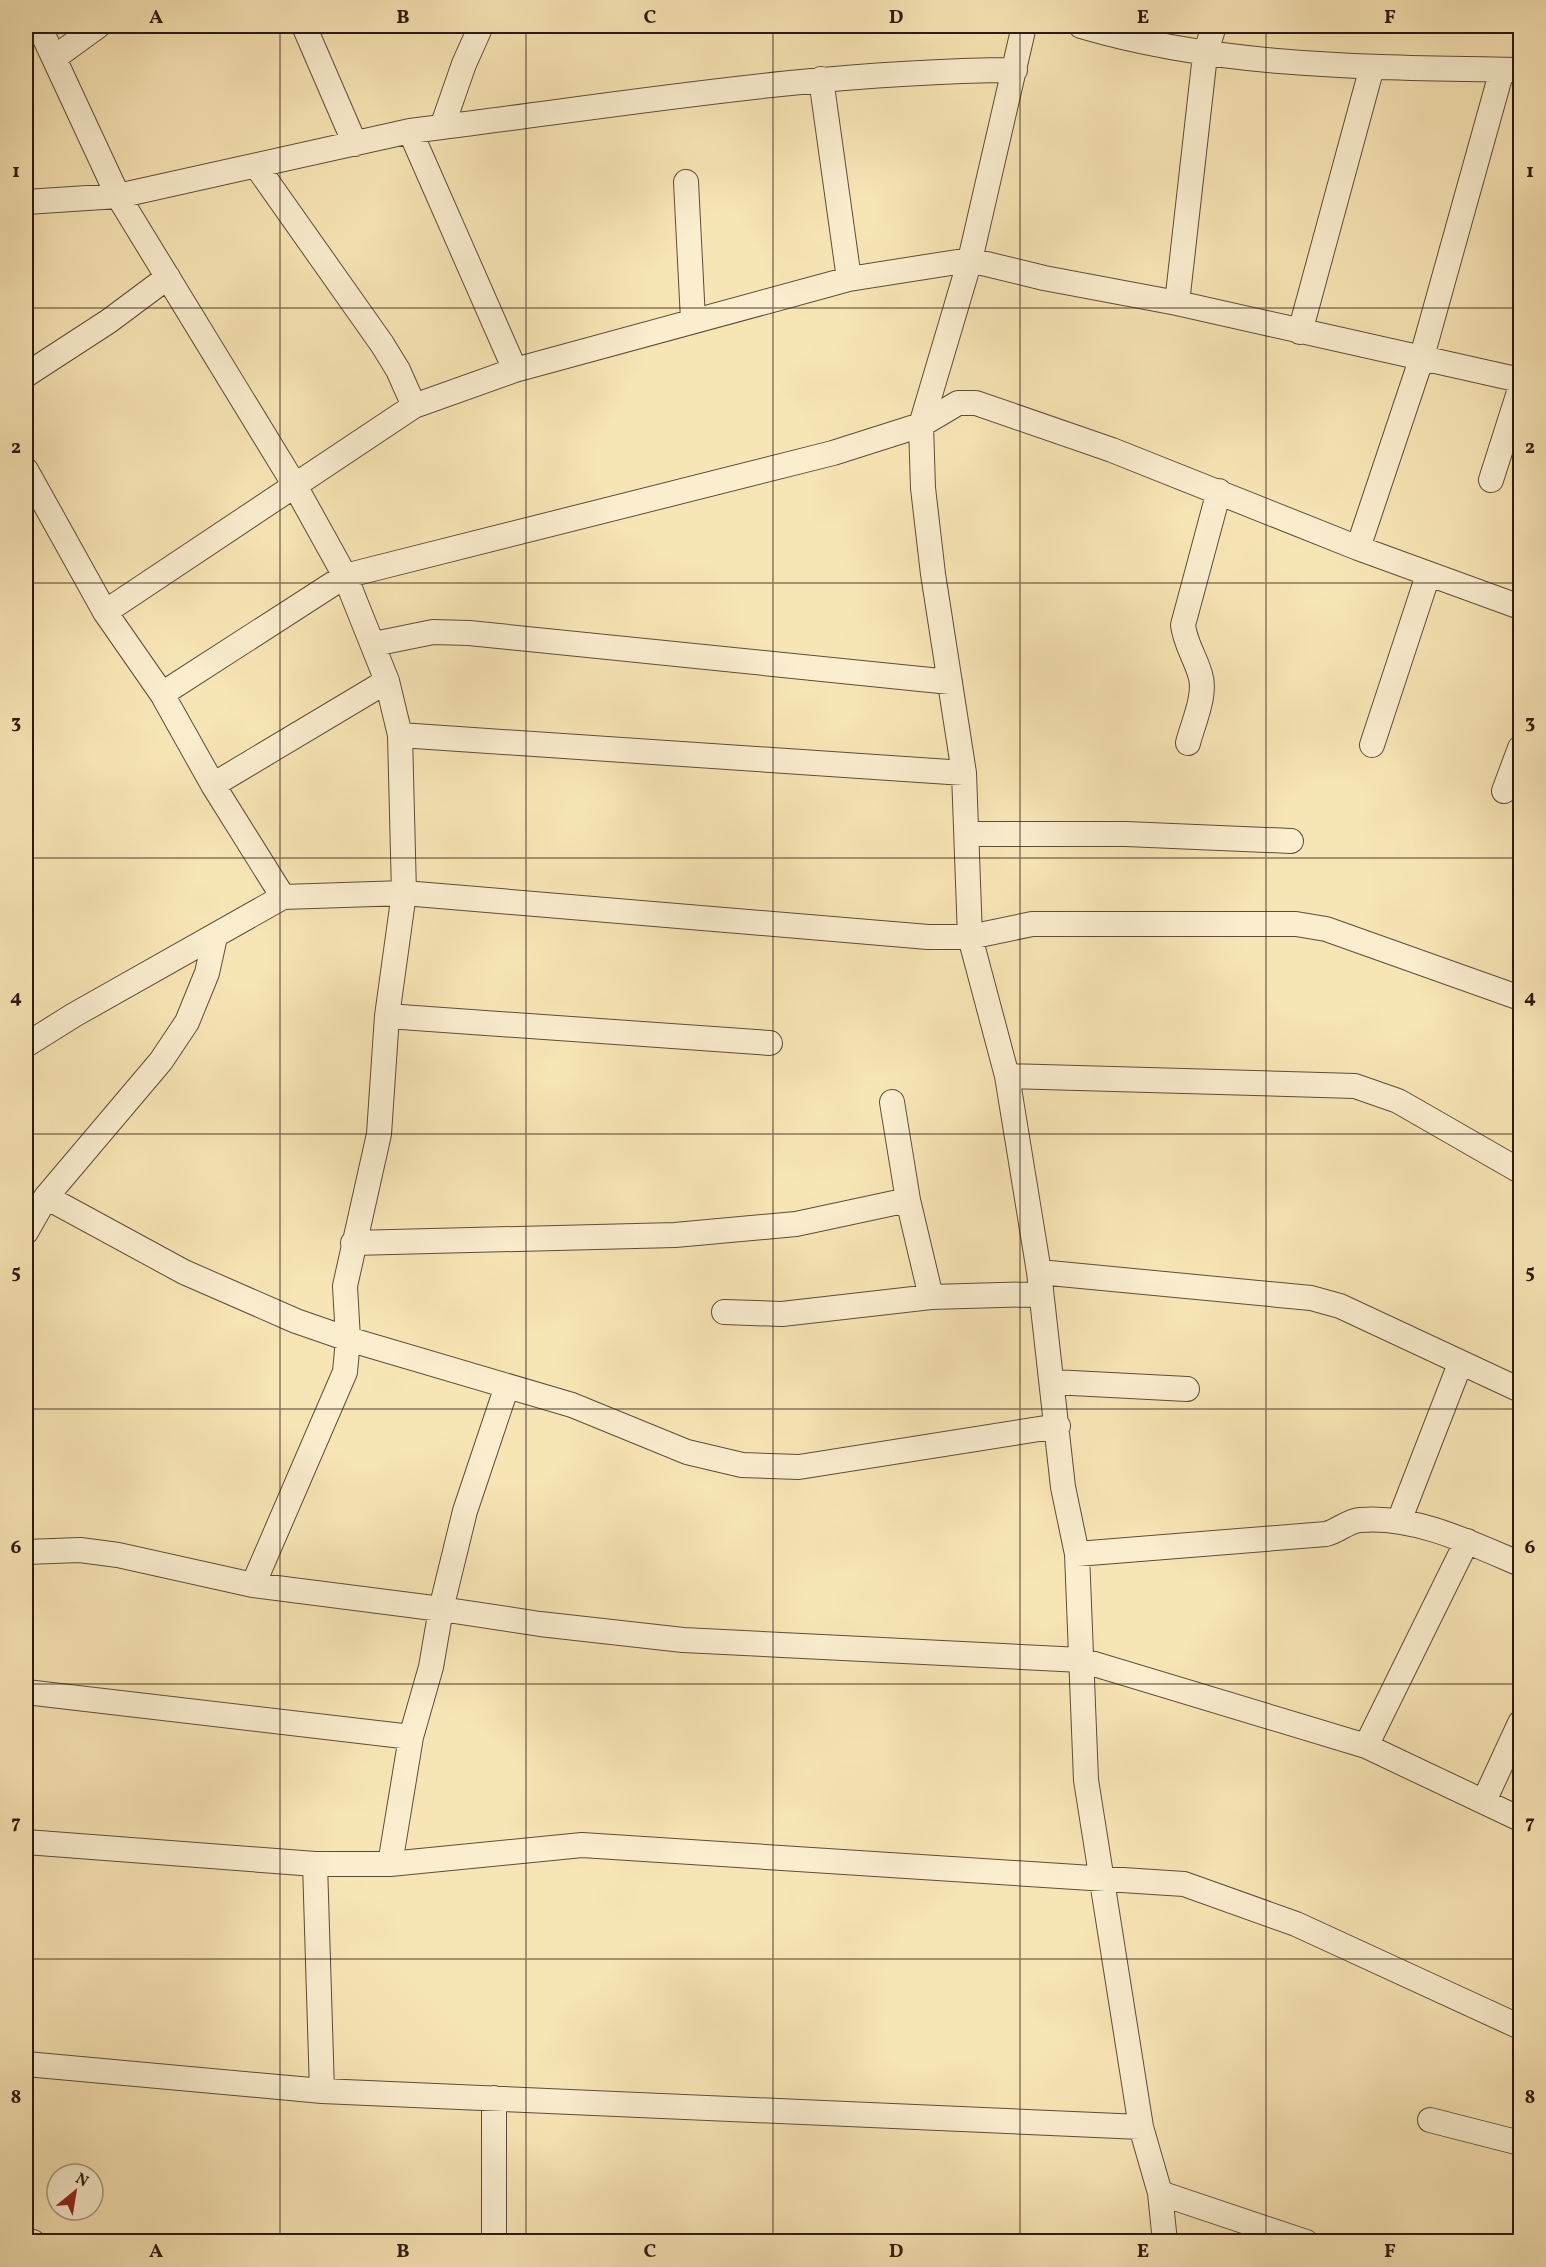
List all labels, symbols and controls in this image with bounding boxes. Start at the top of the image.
text: A [149,4,163,32]
text: B [396,4,410,32]
text: C [644,4,657,32]
text: D [889,4,903,32]
text: E [1137,4,1149,32]
text: F [1384,4,1396,32]
text: 1 [12,158,20,186]
text: 1 [1526,158,1534,186]
text: 2 [11,434,21,462]
text: 2 [1525,434,1535,462]
text: 3 [11,709,21,737]
text: 3 [1525,709,1535,737]
text: 4 [10,984,22,1012]
text: 4 [1524,984,1536,1012]
text: 5 [11,1259,21,1287]
text: 5 [1525,1259,1535,1287]
text: 6 [11,1534,22,1562]
text: 6 [1525,1534,1536,1562]
text: 7 [11,1809,21,1837]
text: 7 [1525,1809,1535,1837]
text: 8 [11,2084,21,2112]
text: 8 [1525,2084,1535,2112]
north arrow [45,2162,105,2222]
text: N [71,2168,92,2193]
text: A [149,2238,163,2266]
text: B [396,2238,410,2266]
text: C [644,2238,657,2266]
text: D [889,2238,903,2266]
text: E [1137,2238,1149,2266]
text: F [1384,2238,1396,2266]

